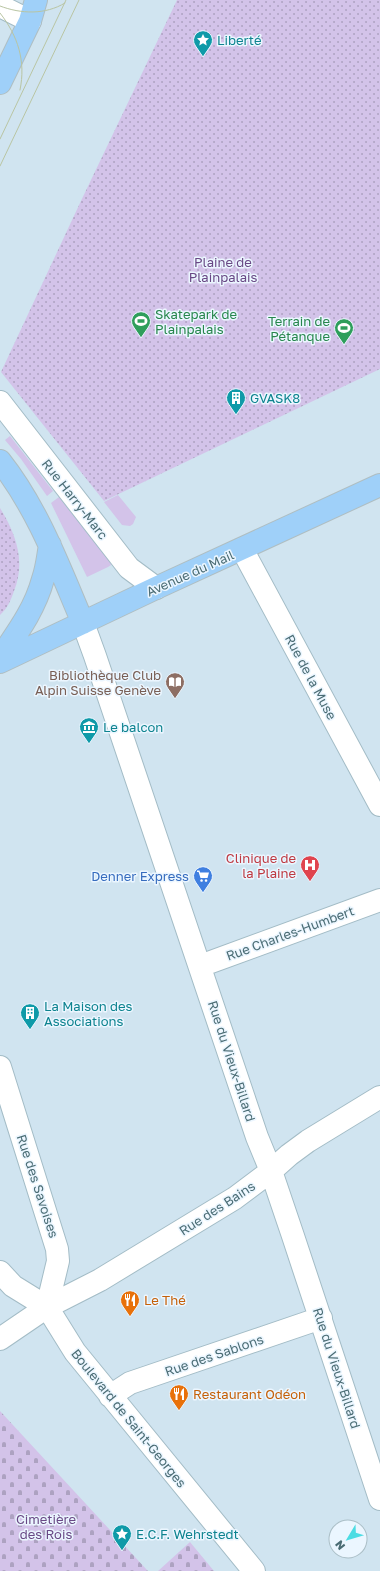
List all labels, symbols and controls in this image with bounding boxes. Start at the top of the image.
place icon: Liberté [192,29,214,57]
place label: Liberté [217,32,262,48]
park label: Plaine de Plainpalais [189,254,257,285]
place label: Skatepark de Plainpalais [155,306,237,337]
sports icon: Skatepark de Plainpalais [130,310,152,338]
place label: Terrain de Pétanque [268,313,330,344]
sports icon: Terrain de Pétanque [333,317,355,345]
building icon: GVASK8 [225,387,247,415]
place label: GVASK8 [250,390,300,406]
street label: Rue Harry-Marc [39,456,111,542]
street label: Avenue du Mail [144,546,236,600]
street label: Rue de la Muse [282,632,340,722]
place label: Bibliothèque Club Alpin Suisse Genève [35,667,161,698]
library icon: Bibliothèque Club Alpin Suisse Genève [164,671,186,699]
museum icon: Le balcon [78,716,100,744]
place label: Le balcon [103,719,163,735]
place label: Clinique de la Plaine [226,850,296,881]
hospital icon: Clinique de la Plaine [299,854,321,882]
supermarket icon: Denner Express [192,865,214,893]
place label: Denner Express [91,868,189,884]
street label: Rue Charles-Humbert [224,902,356,964]
place label: La Maison des Associations [44,998,133,1029]
street label: Rue du Vieux-Billard [205,998,259,1124]
building icon: La Maison des Associations [19,1002,41,1030]
street label: Rue des Savoises [14,1132,62,1240]
street label: Rue des Bains [176,1177,258,1238]
restaurant icon: Le Thé [119,1289,141,1317]
place label: Le Thé [144,1292,186,1308]
street label: Rue du Vieux-Billard [310,1305,364,1431]
street label: Rue des Sablons [163,1331,266,1379]
street label: Boulevard de Saint-Georges [68,1345,190,1491]
restaurant icon: Restaurant Odéon [168,1383,190,1411]
place label: Restaurant Odéon [193,1386,306,1402]
park label: Cimetière des Rois [16,1511,76,1542]
north arrow [328,1519,368,1559]
place icon: E.C.F. Wehrstedt [111,1523,133,1551]
place label: E.C.F. Wehrstedt [136,1526,239,1542]
text: N [332,1538,347,1553]

